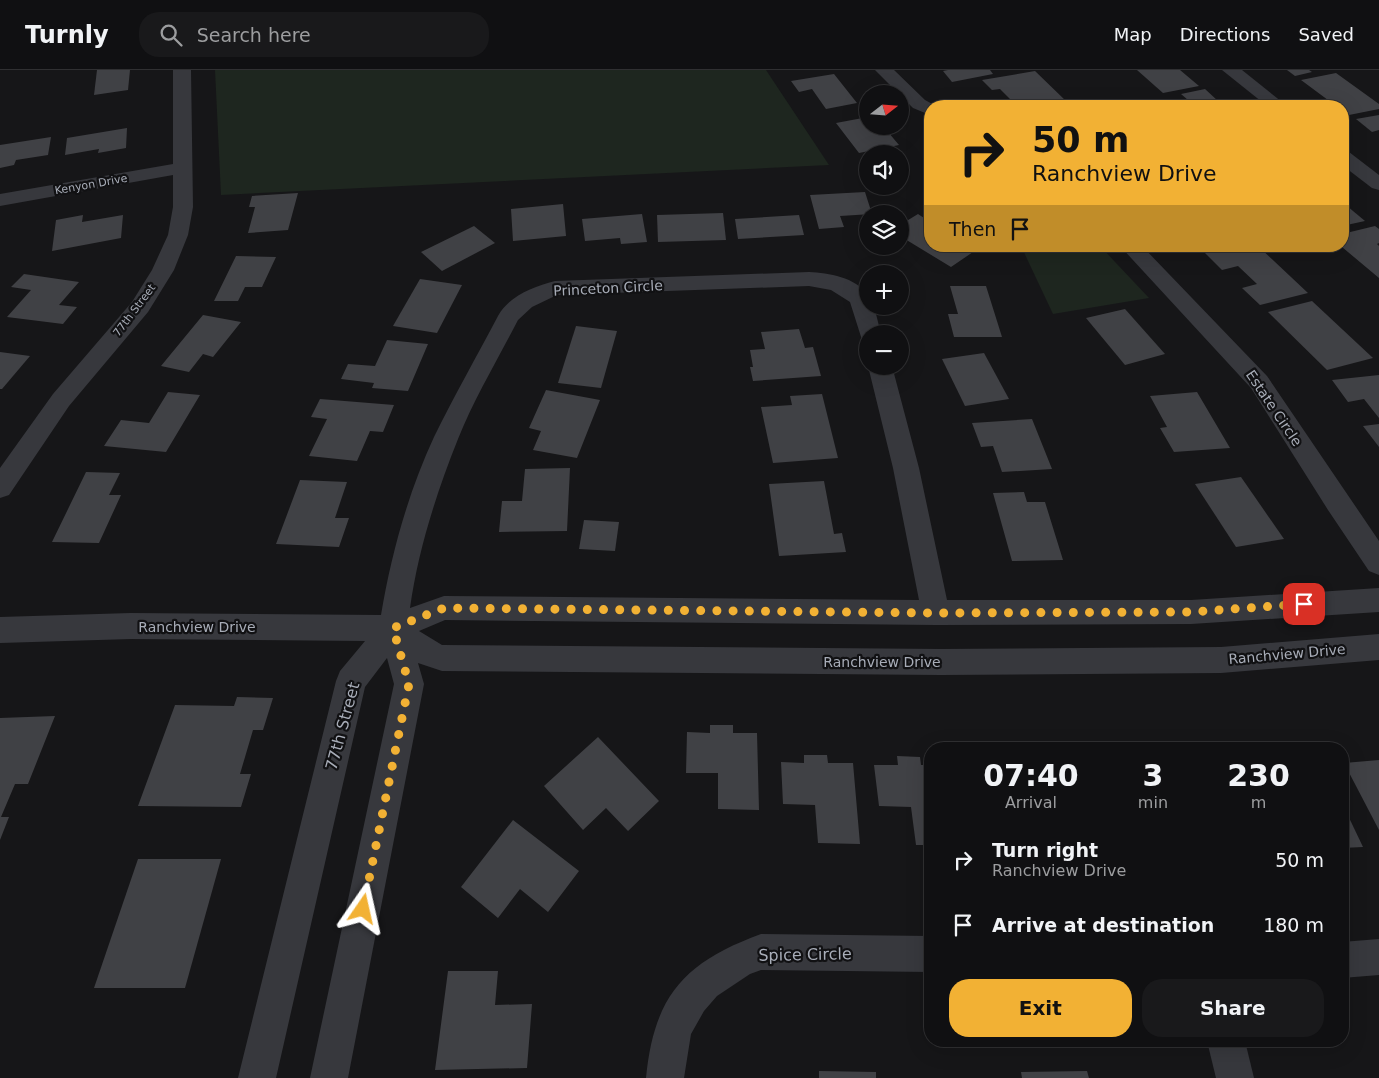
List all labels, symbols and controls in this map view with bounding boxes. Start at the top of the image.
search box [139,12,489,57]
text: Turnly [25,21,109,49]
icon: search [157,21,185,49]
text: Search here [197,24,311,46]
text: Map [1114,24,1152,45]
text: Directions [1180,24,1270,45]
text: Saved [1298,24,1354,45]
north arrow [859,85,909,135]
map controls [859,85,909,375]
icon: right [949,120,1014,185]
text: 50 m [1032,120,1129,160]
button: sound [859,145,909,195]
text: Ranchview Drive [1032,161,1217,186]
street label: Kenyon Drive [54,172,129,197]
button: layers [859,205,909,255]
icon: arrive [1006,215,1034,243]
text: Then [949,218,996,240]
button: + [859,265,909,315]
street label: Princeton Circle [553,277,663,299]
street label: 77th Street [110,281,159,339]
button: − [859,325,909,375]
street label: Estate Circle [1243,367,1305,449]
pin [1283,583,1325,625]
icon: arrive [1290,590,1318,618]
street label: Ranchview Drive [138,619,256,635]
street label: Ranchview Drive [1228,641,1346,667]
street label: Ranchview Drive [823,654,941,670]
street label: 77th Street [322,680,363,772]
text: 07:40 [983,758,1079,793]
text: 3 [1142,758,1163,793]
text: 230 [1227,758,1290,793]
text: Arrival [1005,793,1057,812]
text: min [1138,793,1168,812]
text: m [1251,793,1266,812]
text: Turn right [992,839,1098,861]
icon: right [949,846,977,874]
text: 50 m [1275,849,1324,871]
text: Ranchview Drive [992,861,1126,880]
position arrow [336,882,388,934]
icon: arrive [949,911,977,939]
text: Arrive at destination [992,914,1214,936]
text: 180 m [1263,914,1324,936]
street label: Spice Circle [758,944,852,965]
button: Exit [949,979,1132,1037]
button: Share [1142,979,1324,1037]

